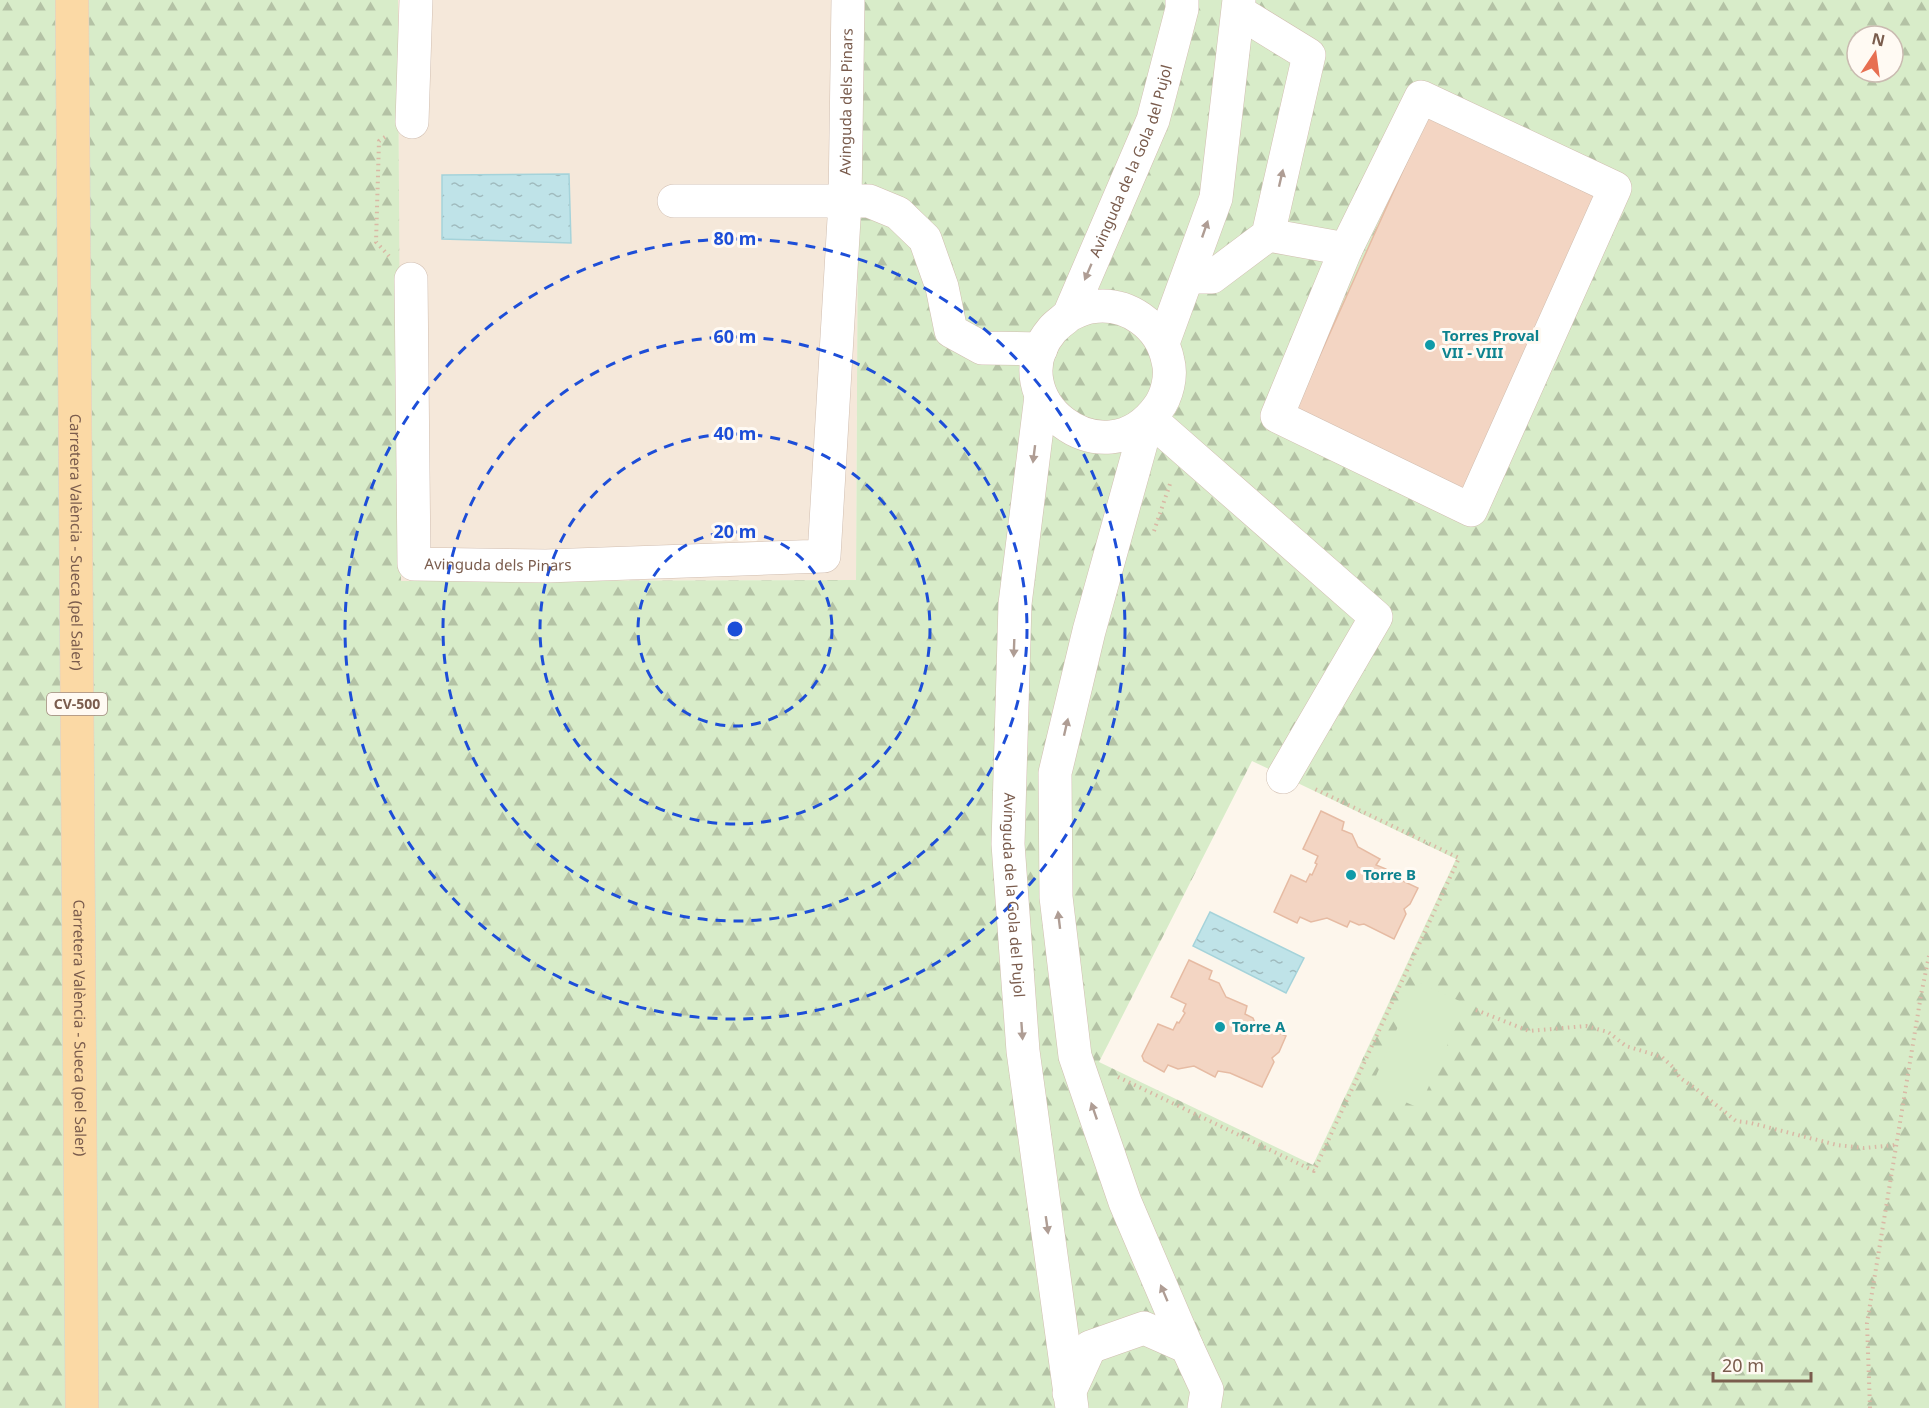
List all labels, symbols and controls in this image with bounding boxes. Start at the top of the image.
north arrow [1845,24,1905,84]
text: N [1870,27,1887,52]
street label: Avinguda dels Pinars [834,28,857,176]
street label: Avinguda de la Gola del Pujol [1084,62,1176,260]
one-way arrow [1276,168,1286,187]
one-way arrow [1200,220,1210,238]
text: 80 m [714,226,756,250]
one-way arrow [1083,264,1092,281]
text: 60 m [714,324,756,348]
place label: Torres Proval VII - VIII [1442,325,1539,362]
marker: Torres Proval VII - VIII [1423,338,1437,352]
street label: Carretera València - Sueca (pel Saler) [66,414,88,670]
text: 40 m [714,421,756,445]
one-way arrow [1029,445,1039,464]
text: 20 m [714,519,756,543]
street label: Avinguda dels Pinars [424,553,572,575]
centre of rings [725,619,745,639]
one-way arrow [1009,639,1018,658]
road number: CV-500 [47,693,107,715]
one-way arrow [1061,718,1071,736]
street label: Avinguda de la Gola del Pujol [999,792,1030,998]
place label: Torre B [1363,864,1416,884]
marker: Torre B [1344,868,1358,882]
street label: Carretera València - Sueca (pel Saler) [69,900,91,1156]
one-way arrow [1054,911,1064,930]
place label: Torre A [1232,1016,1286,1036]
marker: Torre A [1213,1020,1227,1034]
one-way arrow [1017,1022,1026,1041]
one-way arrow [1089,1102,1099,1120]
one-way arrow [1042,1215,1051,1234]
one-way arrow [1159,1284,1169,1302]
scale bar [1713,1345,1810,1383]
text: 20 m [1722,1353,1764,1377]

